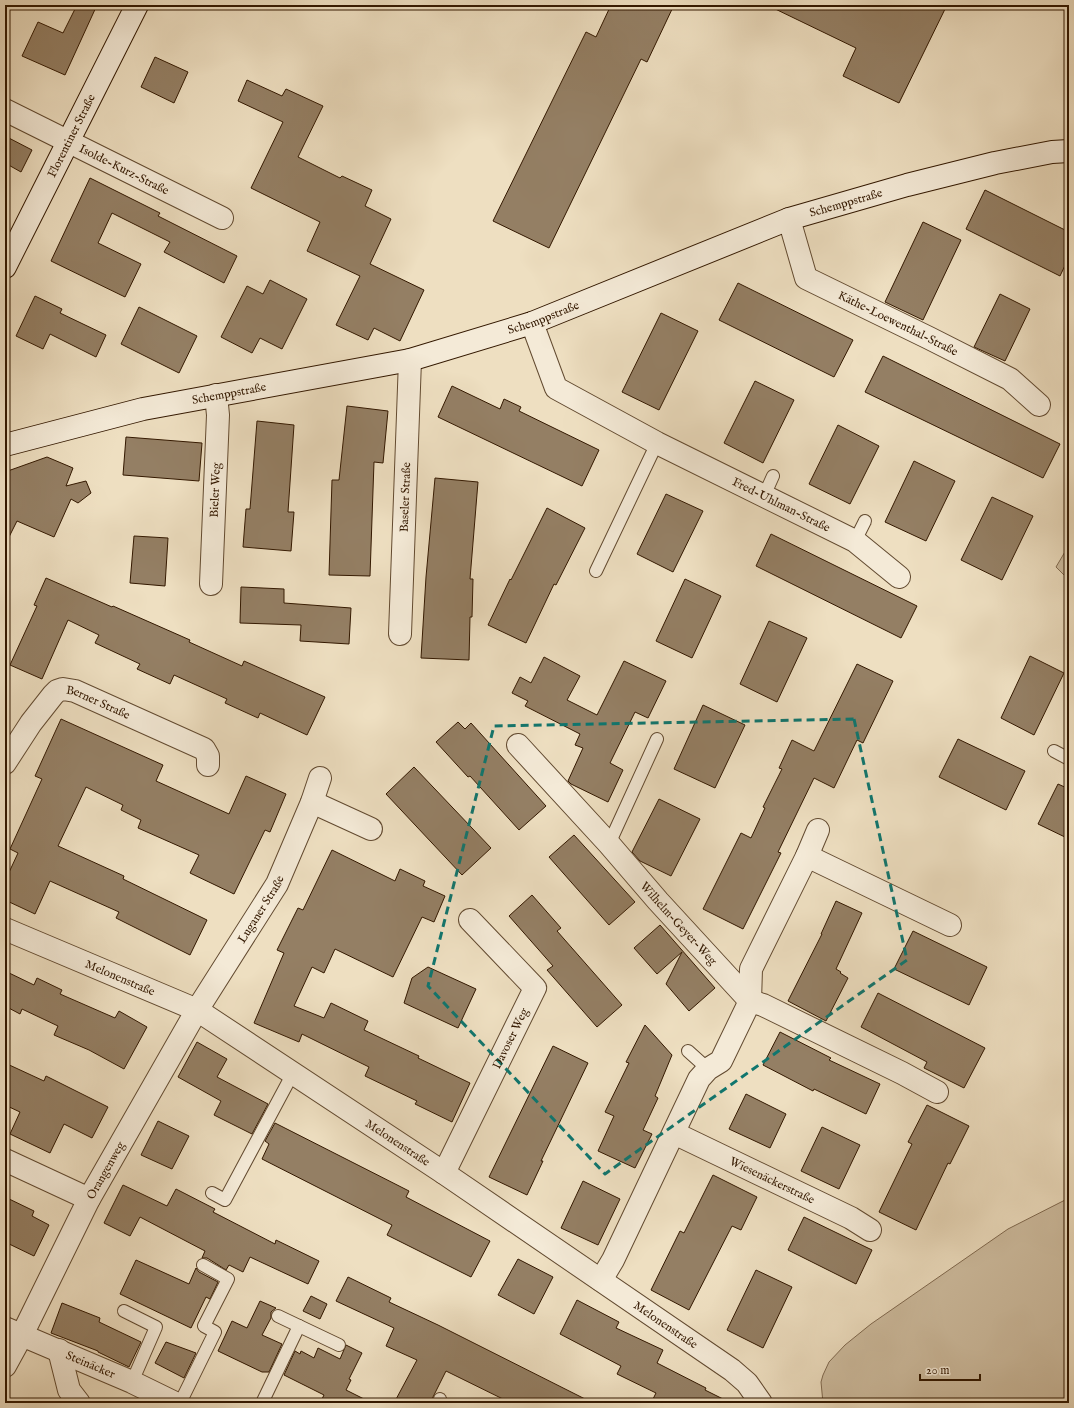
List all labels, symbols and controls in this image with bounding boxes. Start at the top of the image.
street label: Florentiner Straße [44,91,99,180]
street label: Isolde-Kurz-Straße [76,141,172,199]
street label: Schemppstraße [808,185,885,221]
street label: Käthe-Loewenthal-Straße [835,288,961,360]
street label: Schemppstraße [506,298,582,338]
street label: Schemppstraße [191,379,268,408]
street label: Baseler Straße [397,461,414,532]
street label: Bieler Weg [207,462,224,518]
street label: Fred-Uhlman-Straße [730,474,833,536]
street label: Berner Straße [65,683,133,723]
street label: Luganer Straße [234,873,288,946]
street label: Wilhelm-Geyer-Weg [637,879,720,969]
street label: Melonenstraße [83,957,158,1000]
street label: Davoser Weg [489,1005,532,1072]
street label: Melonenstraße [362,1116,433,1170]
street label: Orangenweg [83,1139,128,1202]
street label: Wiesenäckerstraße [727,1154,817,1208]
street label: Melonenstraße [631,1298,701,1353]
street label: Steinäcker [64,1348,118,1382]
scale bar [920,1356,980,1382]
text: 20 m [926,1363,949,1378]

